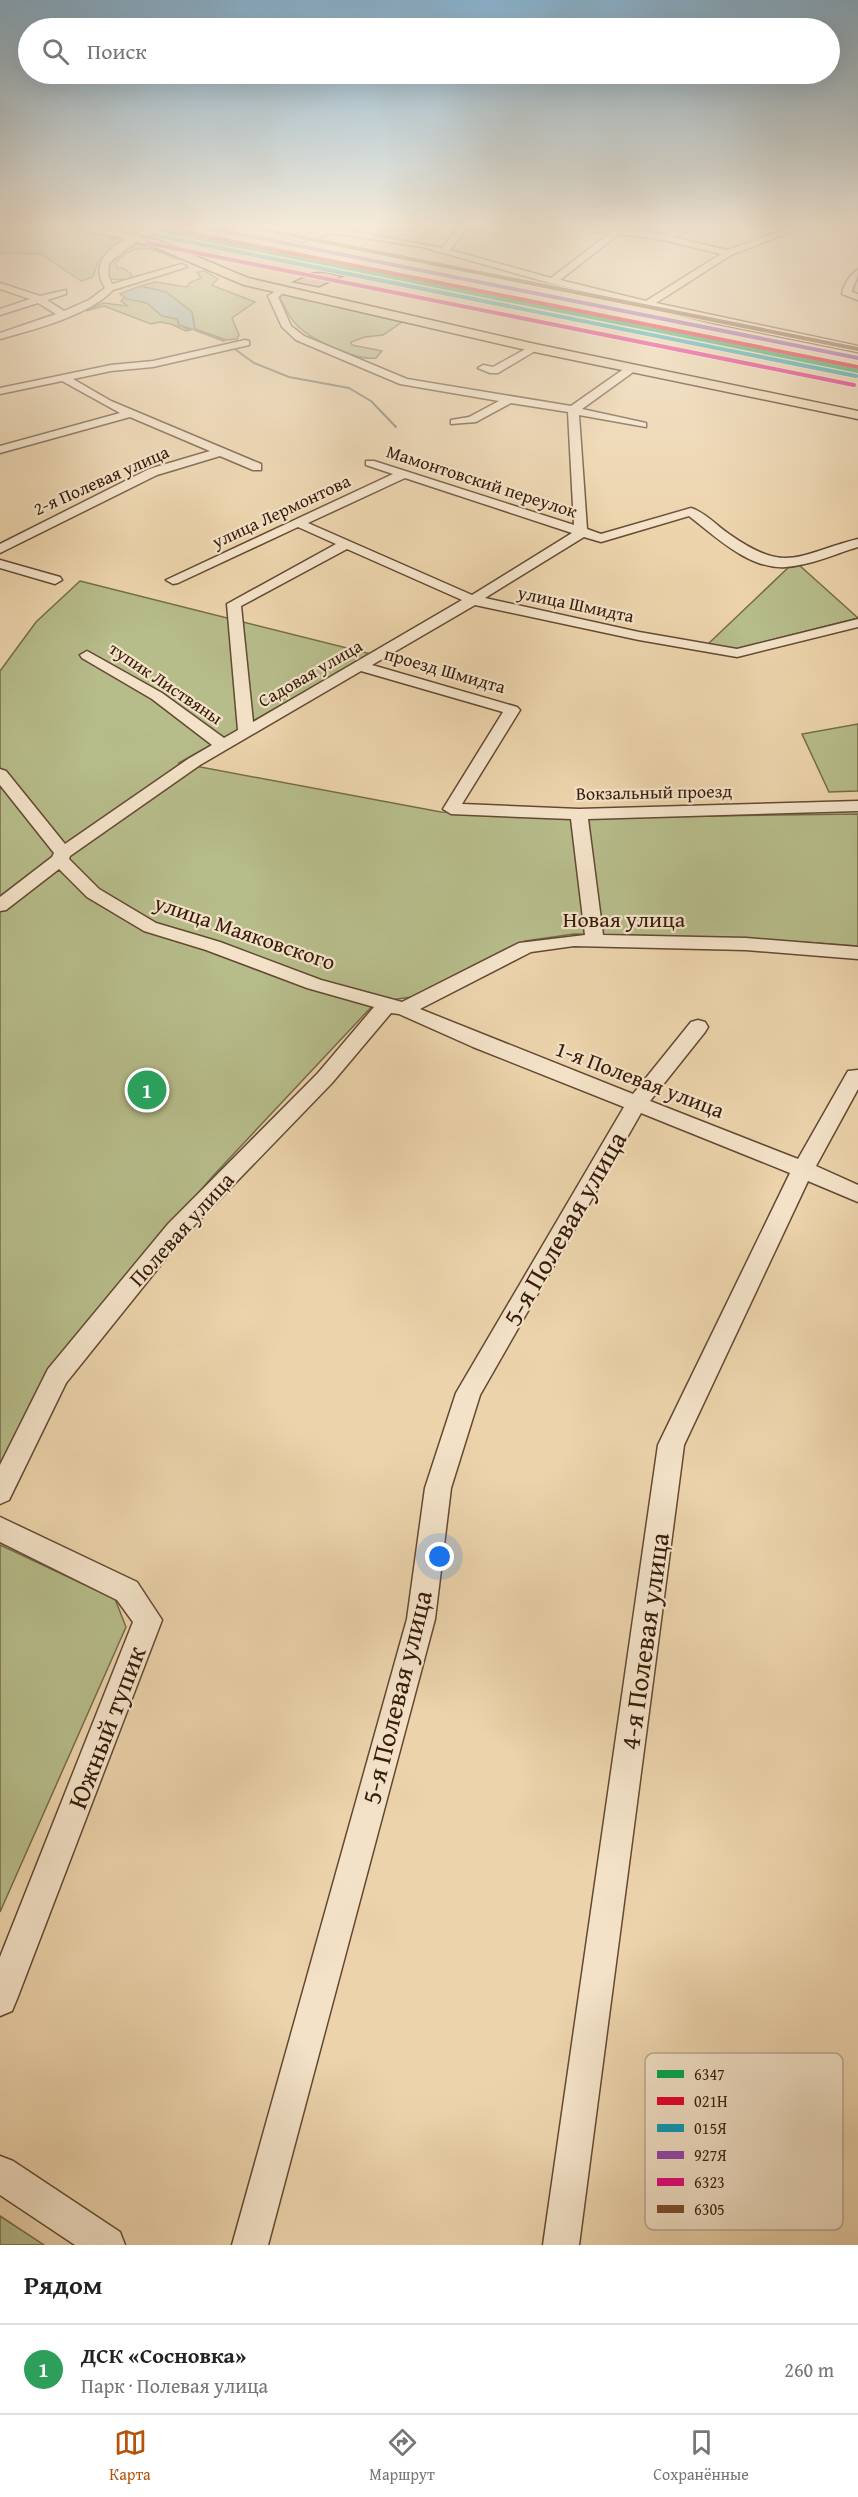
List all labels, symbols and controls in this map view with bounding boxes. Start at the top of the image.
search box [18,18,840,84]
icon: search [39,35,72,68]
text: Поиск [87,35,147,67]
street label: Мамонтовский переулок [383,437,581,525]
street label: 2-я Полевая улица [29,438,174,522]
street label: улица Лермонтова [206,467,355,555]
street label: улица Шмидта [514,578,637,630]
street label: Садовая улица [253,632,367,714]
street label: тупик Листвяны [104,635,229,731]
street label: проезд Шмидта [381,640,509,700]
street label: Вокзальный проезд [576,777,733,807]
street label: улица Маяковского [149,886,340,978]
street label: Новая улица [563,903,686,935]
street label: 1-я Полевая улица [551,1032,730,1126]
pin: 1 [128,1068,166,1112]
street label: 5-я Полевая улица [492,1123,636,1333]
street label: Полевая улица [121,1164,242,1293]
street label: 4-я Полевая улица [609,1530,679,1752]
your location [425,1542,454,1571]
street label: 5-я Полевая улица [350,1586,442,1808]
street label: Южный тупик [57,1639,156,1814]
legend [645,2053,843,2230]
text: 6347 [694,2062,725,2086]
text: 021Н [694,2089,728,2113]
text: 015Я [694,2116,727,2140]
text: 927Я [694,2143,727,2167]
text: 6323 [694,2170,725,2194]
text: 6305 [694,2197,725,2221]
text: Рядом [24,2265,102,2304]
text: ДСК «Сосновка» [81,2339,246,2371]
text: 1 [38,2355,49,2384]
text: 260 m [784,2355,834,2384]
text: Парк · Полевая улица [81,2371,268,2400]
tab: Карта [109,2426,151,2486]
tab: Маршрут [369,2426,435,2486]
tab: Сохранённые [653,2426,749,2486]

